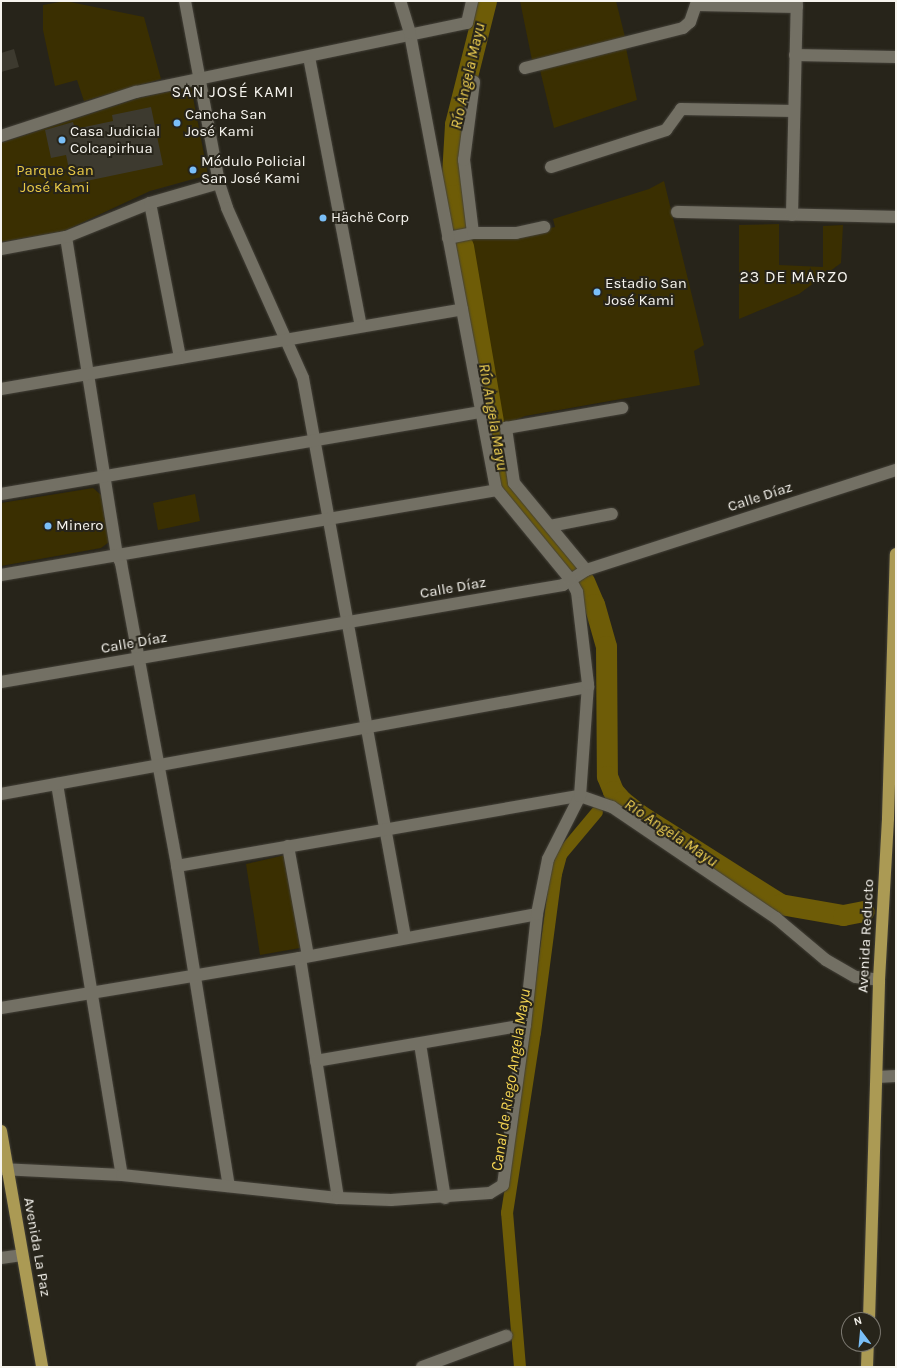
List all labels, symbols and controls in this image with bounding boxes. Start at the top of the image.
water label: Río Angela Mayu [446,21,490,131]
district label: SAN JOSÉ KAMI [172,82,294,102]
place label: Cancha San José Kami [185,105,266,140]
marker: Cancha San José Kami [172,118,182,128]
place label: Casa Judicial Colcapirhua [70,122,160,157]
marker: Casa Judicial Colcapirhua [57,135,67,145]
place label: Módulo Policial San José Kami [201,152,306,187]
park label: Parque San José Kami [16,161,94,196]
marker: Módulo Policial San José Kami [188,165,198,175]
place label: Hächë Corp [331,209,409,227]
marker: Hächë Corp [318,213,328,223]
district label: 23 DE MARZO [739,267,849,287]
place label: Estadio San José Kami [605,274,687,309]
marker: Estadio San José Kami [592,287,602,297]
water label: Río Angela Mayu [474,362,512,472]
street label: Calle Díaz [725,478,795,516]
place label: Minero [56,517,104,535]
marker: Minero [43,521,53,531]
street label: Calle Díaz [419,573,487,603]
street label: Calle Díaz [100,628,168,658]
water label: Río Angela Mayu [621,795,721,871]
street label: Avenida Reducto [854,879,878,993]
water label: Canal de Riego Angela Mayu [487,987,535,1173]
street label: Avenida La Paz [19,1196,55,1298]
north arrow [841,1312,881,1352]
text: N [852,1314,863,1328]

